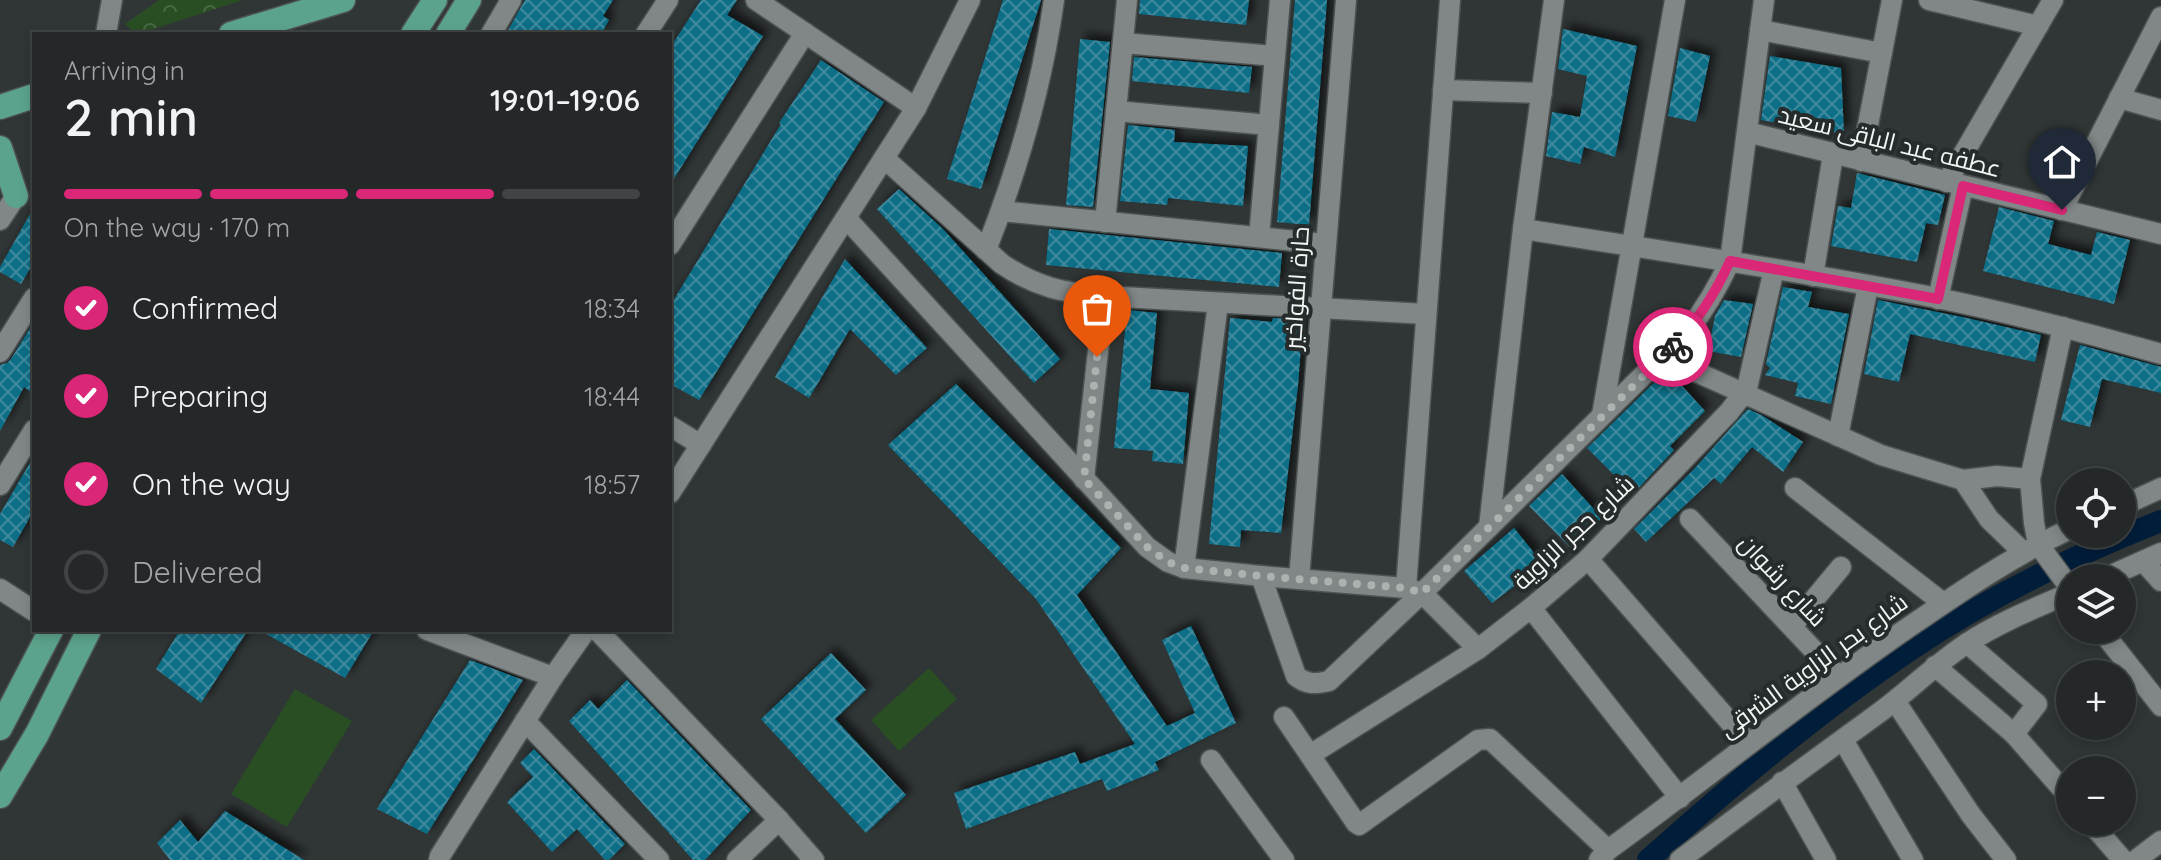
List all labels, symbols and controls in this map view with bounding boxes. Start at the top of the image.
text: Arriving in [64,54,185,87]
text: 19:01–19:06 [490,81,640,119]
text: 2 min [64,84,198,149]
street label: عطفه عبد الباقى سعيد [1776,99,2004,183]
pin [2028,128,2096,210]
icon: home [2040,140,2084,184]
text: On the way · 170 m [64,211,290,244]
street label: حارة الفواخير [1277,225,1315,353]
pin [1063,275,1131,357]
icon: check [64,286,108,330]
icon: bag [1075,287,1119,331]
text: Confirmed [132,289,278,327]
text: 18:34 [584,292,640,325]
courier [1633,307,1713,387]
icon: bike [1651,325,1695,369]
icon: check [64,374,108,418]
text: Preparing [132,377,268,415]
text: 18:44 [584,380,640,413]
icon: check [64,462,108,506]
text: On the way [132,465,291,503]
text: 18:57 [584,468,640,501]
street label: شارع حجر الزاوية [1506,468,1641,597]
map controls [2056,468,2136,836]
button: locate [2056,468,2136,548]
street label: شارع رشوان [1731,528,1833,634]
text: Delivered [132,553,263,591]
button: layers [2056,564,2136,644]
street label: شارع بحر الزاوية الشرقى [1713,587,1914,745]
button: + [2056,660,2136,740]
button: − [2056,756,2136,836]

